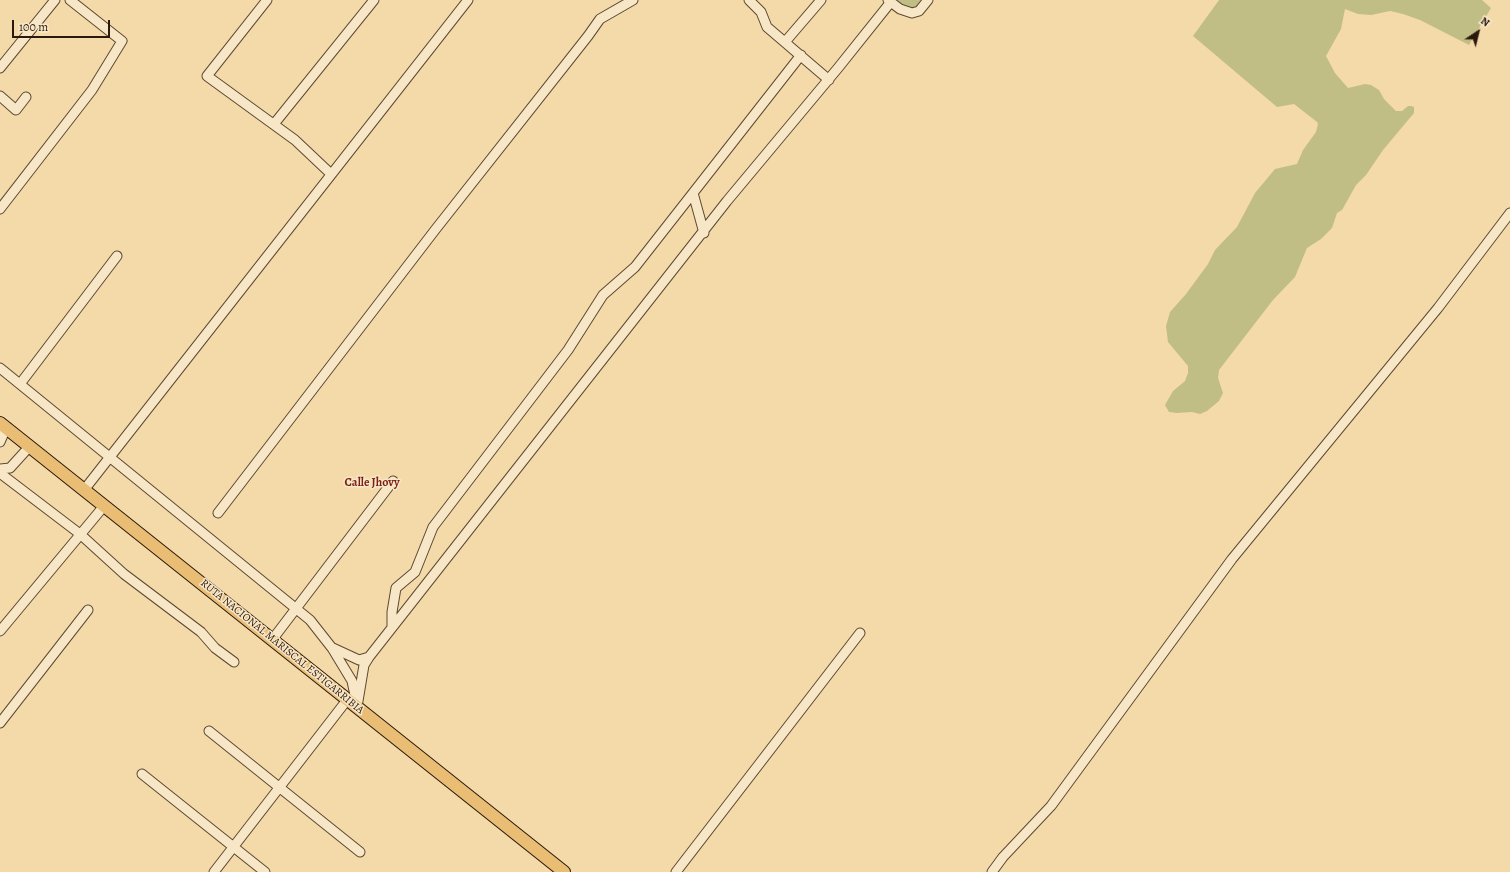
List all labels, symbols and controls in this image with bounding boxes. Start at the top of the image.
scale bar [14,12,112,38]
north arrow [1458,12,1498,52]
text: N [1478,13,1493,30]
text: 100 m [19,19,48,35]
district label: Calle Jhovy [344,476,400,490]
street label: RUTA NACIONAL MARISCAL ESTIGARRIBIA [198,577,366,717]

